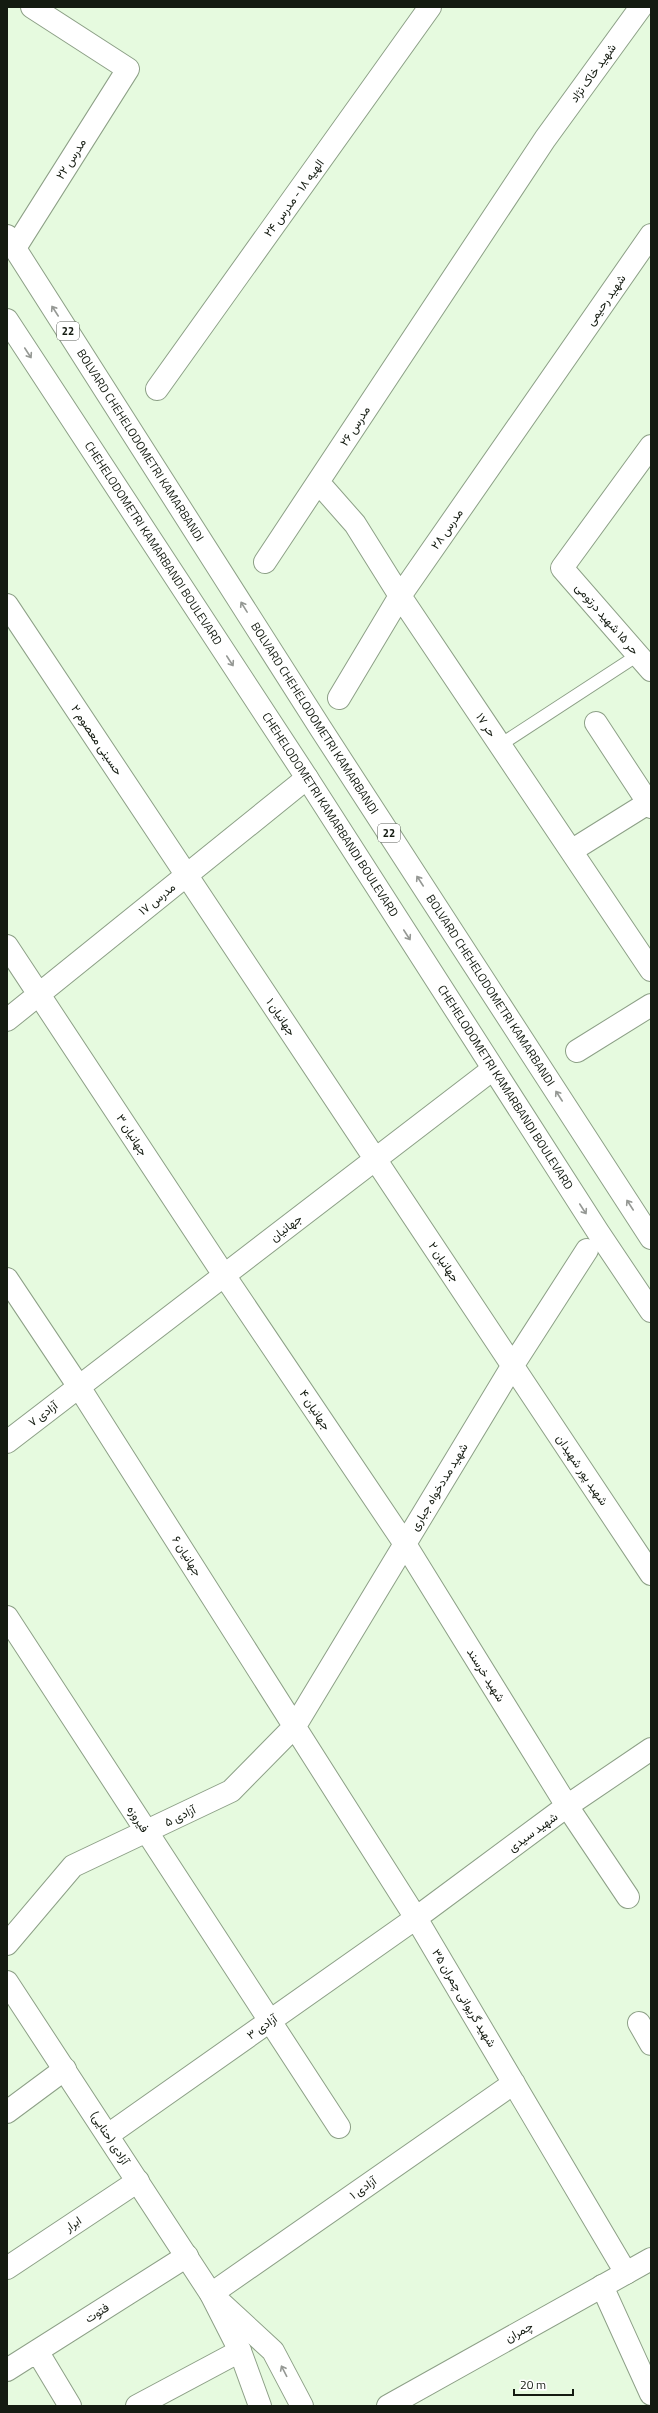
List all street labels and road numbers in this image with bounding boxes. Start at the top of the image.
street label: شهید خاک نژاد [565,39,621,106]
street label: مدرس ۲۲ [51,134,91,183]
street label: الهیه ۱۸ - مدرس ۲۴ [259,155,328,241]
street label: شهید رحیمی [581,270,630,329]
road number: 22 [57,322,79,340]
street label: BOLVARD CHEHELODOMETRI KAMARBANDI [72,345,209,545]
street label: مدرس ۲۶ [334,402,375,450]
street label: CHEHELODOMETRI KAMARBANDI BOULEVARD [80,437,228,649]
street label: مدرس ۲۸ [426,504,468,553]
street label: حر ۱۵ شهید درتومی [571,579,644,659]
street label: BOLVARD CHEHELODOMETRI KAMARBANDI [246,618,384,818]
street label: حسینی معصوم ۲ [67,700,128,779]
street label: CHEHELODOMETRI KAMARBANDI BOULEVARD [258,708,404,921]
street label: حر ۱۷ [471,709,502,741]
road number: 22 [378,824,400,842]
street label: مدرس ۱۷ [134,878,179,920]
street label: BOLVARD CHEHELODOMETRI KAMARBANDI [422,891,560,1090]
street label: CHEHELODOMETRI KAMARBANDI BOULEVARD [433,981,579,1194]
street label: جهانیان ۱ [262,994,301,1040]
street label: جهانیان ۳ [112,1110,153,1160]
street label: جهانیان [266,1209,306,1246]
street label: جهانیان ۲ [424,1238,465,1286]
street label: جهانیان ۴ [295,1385,336,1434]
street label: آزادی ۷ [24,1395,62,1431]
street label: شهید پور شهیدان [552,1430,613,1509]
street label: شهید مددخواه جباری [405,1439,472,1534]
street label: جهانیان ۶ [168,1532,207,1580]
street label: شهید خرسند [462,1644,510,1705]
street label: آزادی ۵ [161,1799,200,1831]
street label: فیروزه [123,1801,154,1836]
street label: شهید سیدی [504,1807,562,1856]
street label: شهید گریوانی چمران ۳۵ [427,1945,502,2051]
street label: آزادی ۳ [242,2008,282,2044]
street label: آزادی (حنایی) [86,2107,136,2169]
street label: آزادی ۱ [345,2171,381,2204]
street label: ابرار [60,2211,85,2237]
street label: فتوت [81,2298,113,2327]
street label: چمران [501,2316,536,2347]

